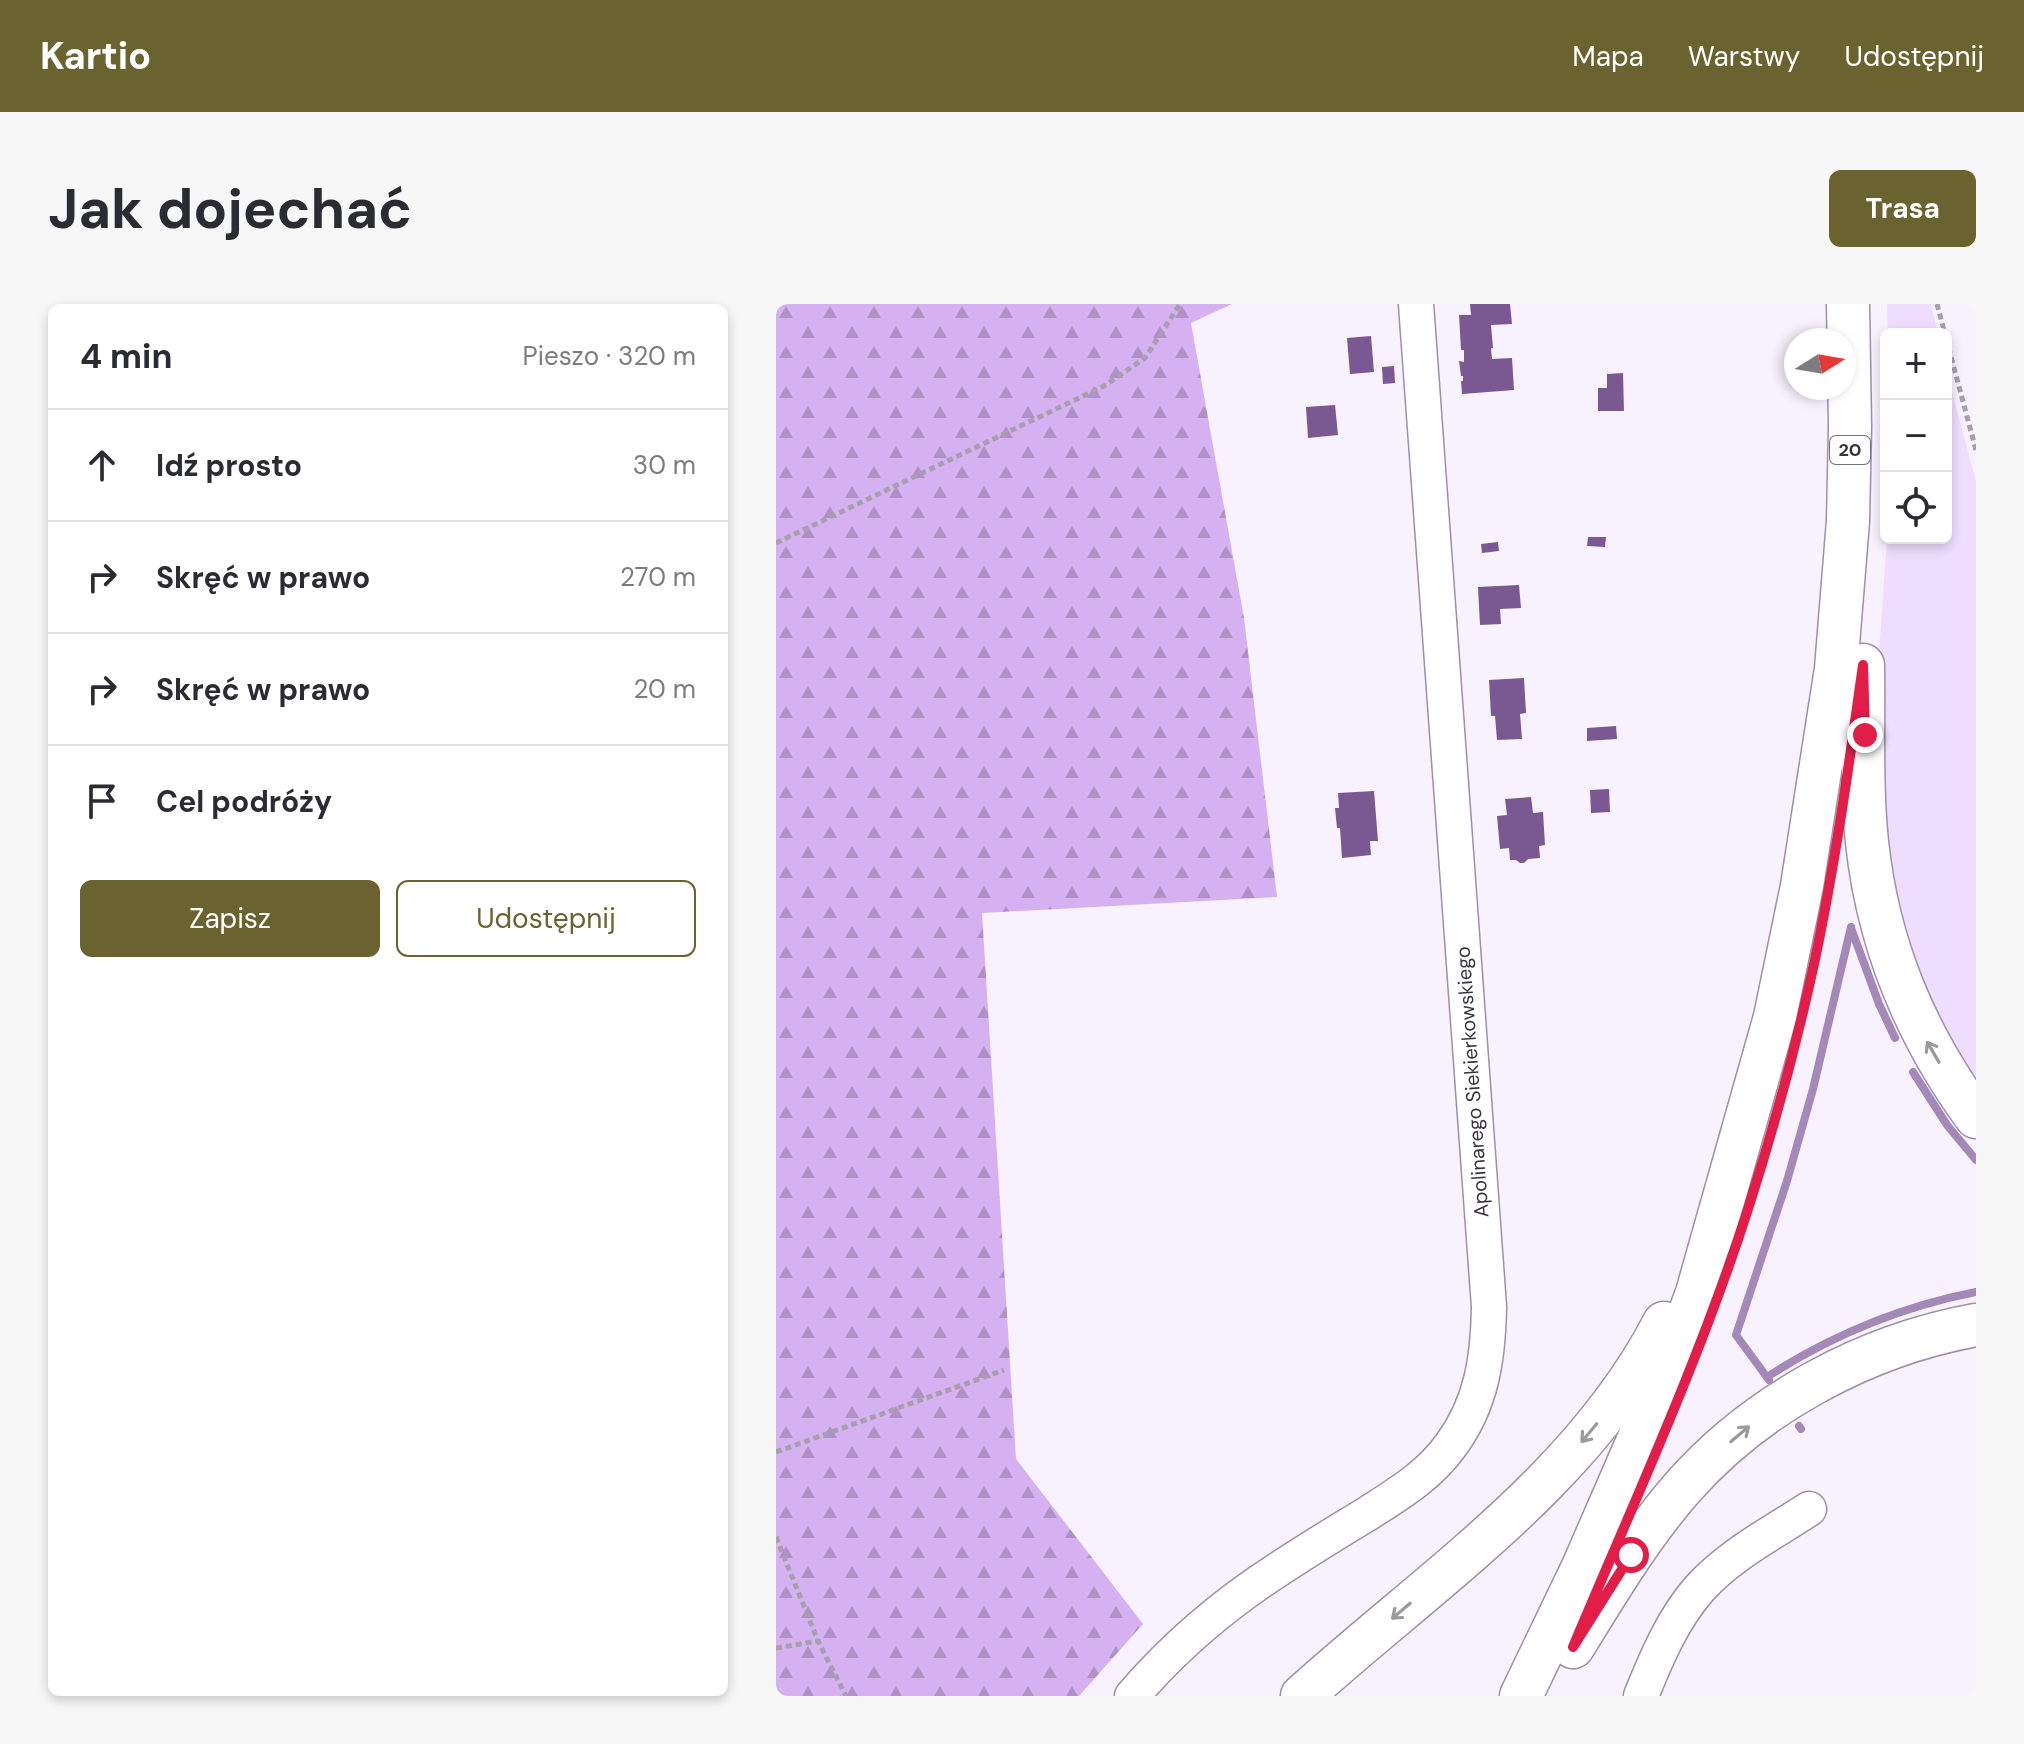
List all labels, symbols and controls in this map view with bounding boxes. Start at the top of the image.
text: Kartio [40,31,151,81]
text: Mapa [1572,38,1644,75]
text: Warstwy [1688,38,1800,75]
text: Udostępnij [1844,38,1984,75]
button: Trasa [1829,170,1976,247]
text: Jak dojechać [48,172,412,245]
north arrow [1784,328,1856,400]
map controls [1880,328,1952,544]
button: + [1880,328,1952,400]
text: 4 min [80,334,172,379]
text: Pieszo · 320 m [523,339,696,373]
button: − [1880,400,1952,472]
road number: 20 [1830,436,1870,464]
icon: ahead [80,443,124,487]
text: Idź prosto [156,446,302,485]
text: 30 m [633,448,696,482]
button: locate [1880,472,1952,544]
icon: right [80,555,124,599]
text: Skręć w prawo [156,558,370,597]
text: 270 m [620,560,696,594]
icon: right [80,667,124,711]
text: Skręć w prawo [156,670,370,709]
text: 20 m [633,672,696,706]
route end [1847,717,1883,753]
icon: arrive [80,779,124,823]
text: Cel podróży [156,782,332,821]
button: Zapisz [80,880,380,957]
button: Udostępnij [396,880,696,957]
street label: Apolinarego Siekierkowskiego [1450,945,1494,1219]
one-way arrow [1925,1041,1941,1064]
one-way arrow [1580,1422,1598,1442]
one-way arrow [1730,1425,1750,1443]
route start [1613,1537,1649,1573]
one-way arrow [1391,1602,1411,1620]

